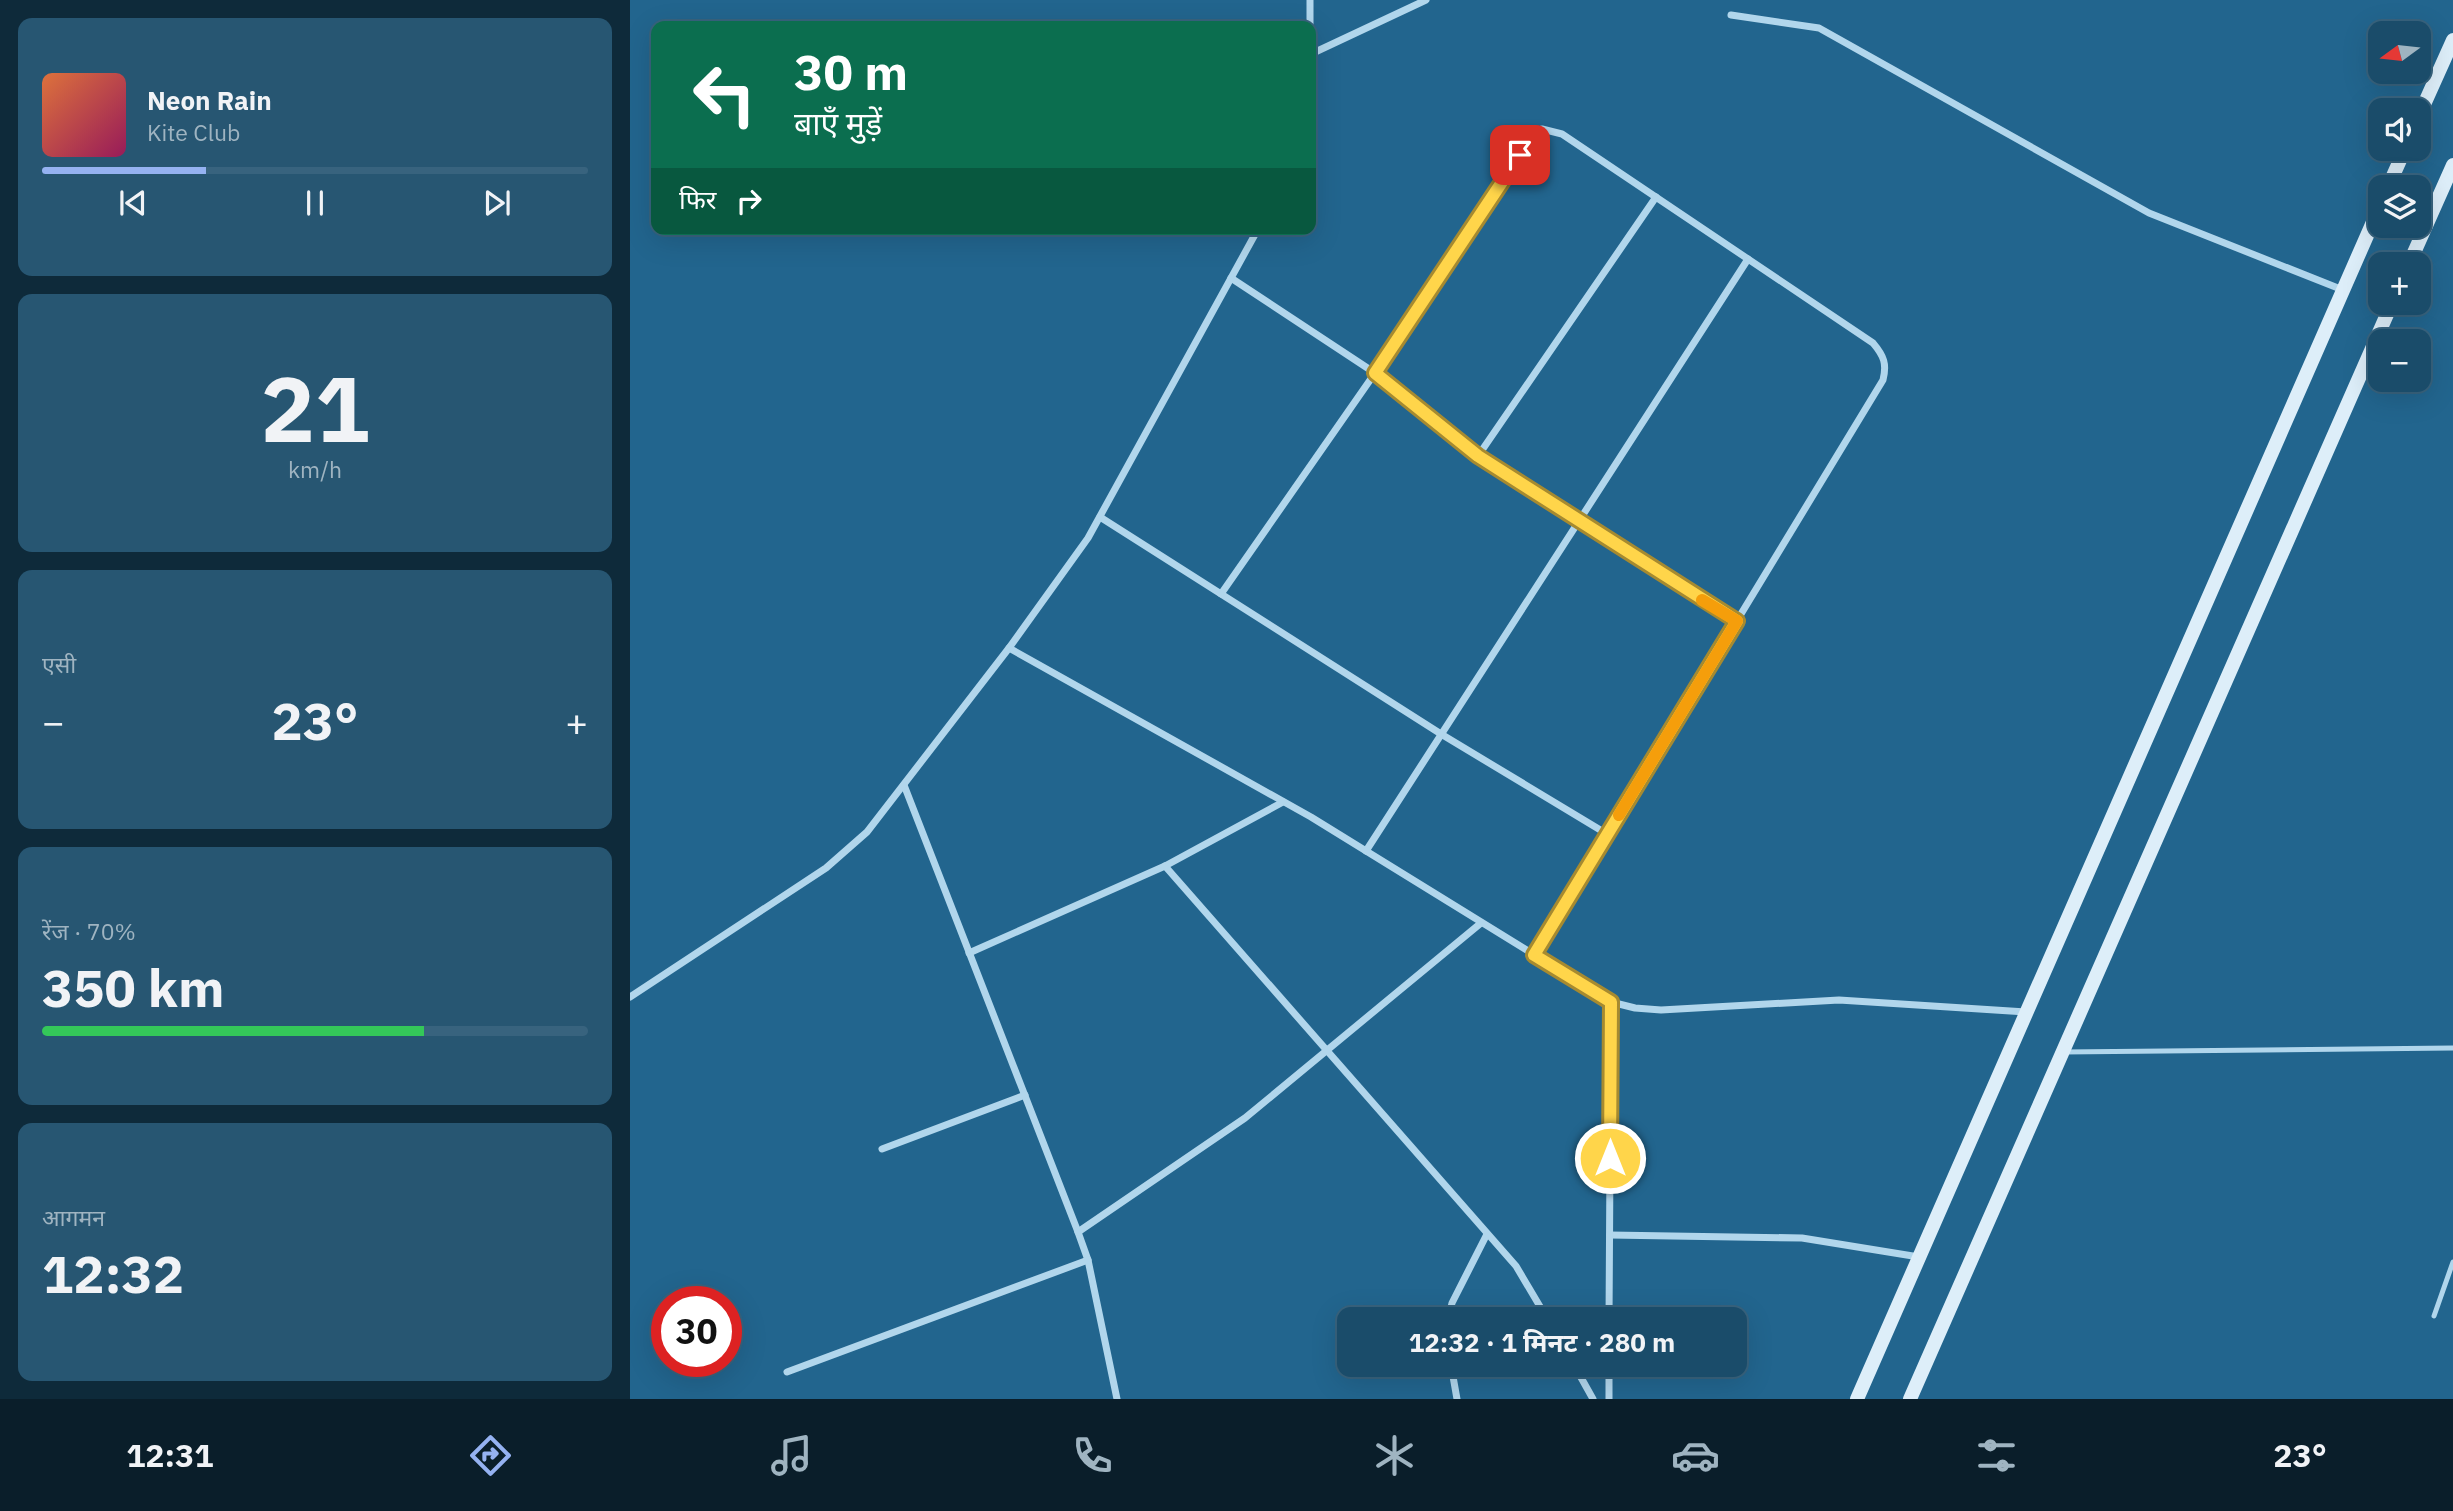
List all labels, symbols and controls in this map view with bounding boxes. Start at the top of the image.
north arrow [2368,21,2431,84]
map controls [2368,21,2431,392]
text: 30 m [794,40,908,103]
icon: left [679,49,770,140]
text: Neon Rain [147,83,272,117]
button: sound [2368,98,2431,161]
text: बाएँ मुड़ें [794,102,882,144]
text: Kite Club [147,117,240,147]
pin [1490,125,1550,185]
icon: arrive [1501,136,1539,174]
button: layers [2368,175,2431,238]
text: फिर [679,182,716,216]
icon: right [730,182,768,220]
icon: previous [114,184,152,222]
icon: pause [296,184,334,222]
icon: next [478,184,516,222]
button: + [2368,252,2431,315]
button: − [2368,329,2431,392]
text: 21 [260,349,370,467]
text: km/h [288,454,342,484]
text: एसी [42,649,76,679]
text: 23° [272,687,358,754]
text: − [42,697,65,746]
text: + [565,697,588,746]
text: रेंज · 70% [42,916,136,946]
text: 350 km [42,954,224,1021]
position arrow [1573,1121,1647,1195]
text: आगमन [42,1202,105,1232]
text: 12:32 [42,1240,184,1307]
speed limit sign: 30 [651,1286,742,1377]
text: 12:32 · 1 मिनट · 280 m [1409,1325,1675,1359]
icon: directions [466,1431,515,1480]
icon: music [767,1431,816,1480]
icon: phone [1068,1431,1117,1480]
icon: climate [1370,1431,1419,1480]
icon: car [1671,1431,1720,1480]
icon: filters [1972,1431,2021,1480]
text: 12:31 [126,1434,214,1476]
text: 23° [2273,1434,2327,1476]

